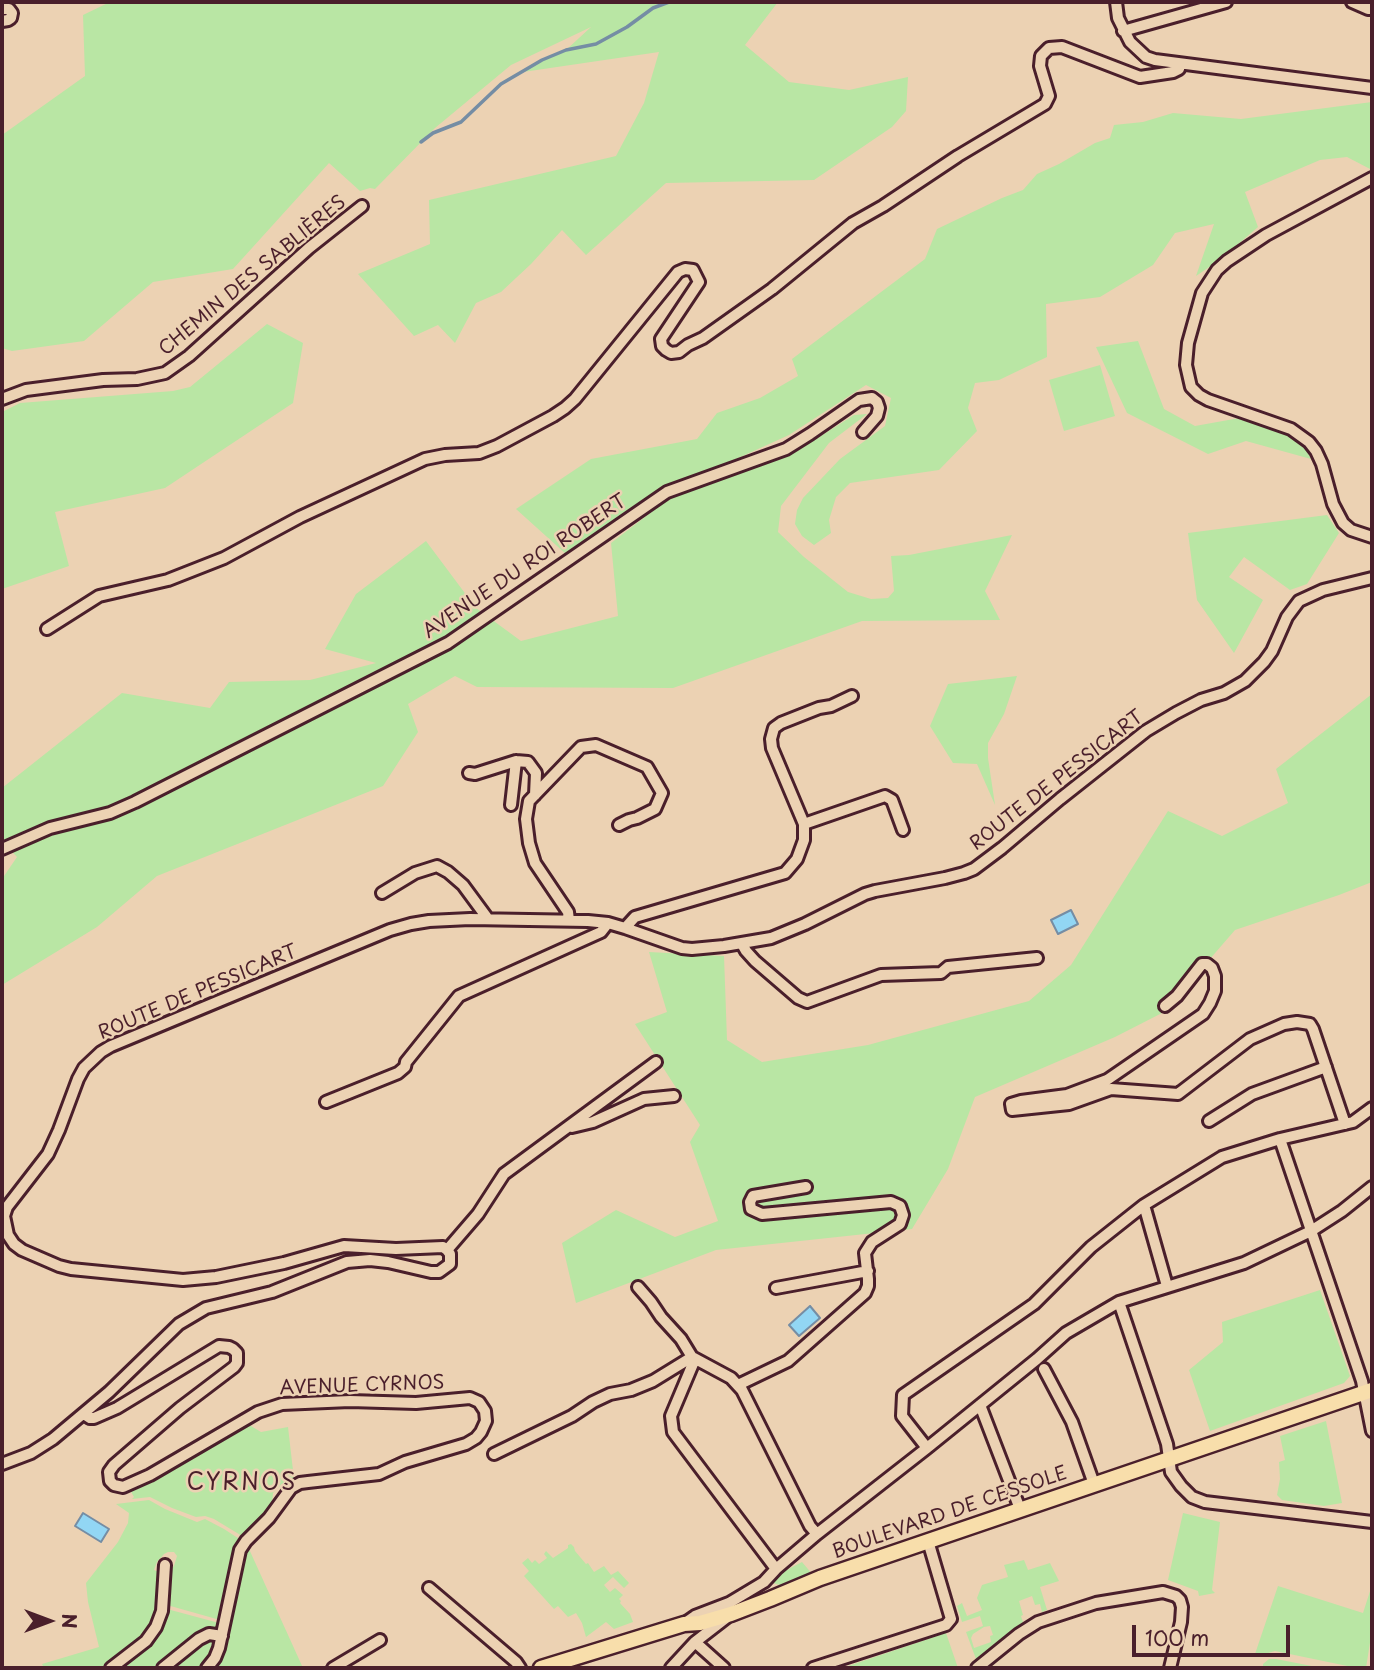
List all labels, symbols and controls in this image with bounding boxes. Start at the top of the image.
street label: CHEMIN DES SABLIÈRES [155,191,351,361]
street label: AVENUE DU ROI ROBERT [419,490,631,644]
street label: ROUTE DE PESSICART [966,706,1148,856]
street label: ROUTE DE PESSICART [95,941,301,1045]
street label: AVENUE CYRNOS [279,1372,445,1400]
street label: BOULEVARD DE CESSOLE [829,1462,1071,1564]
district label: CYRNOS [189,1470,295,1498]
north arrow [14,1586,84,1656]
scale bar [1136,1610,1294,1654]
text: N [56,1613,84,1629]
text: 100 m [1145,1621,1209,1653]

